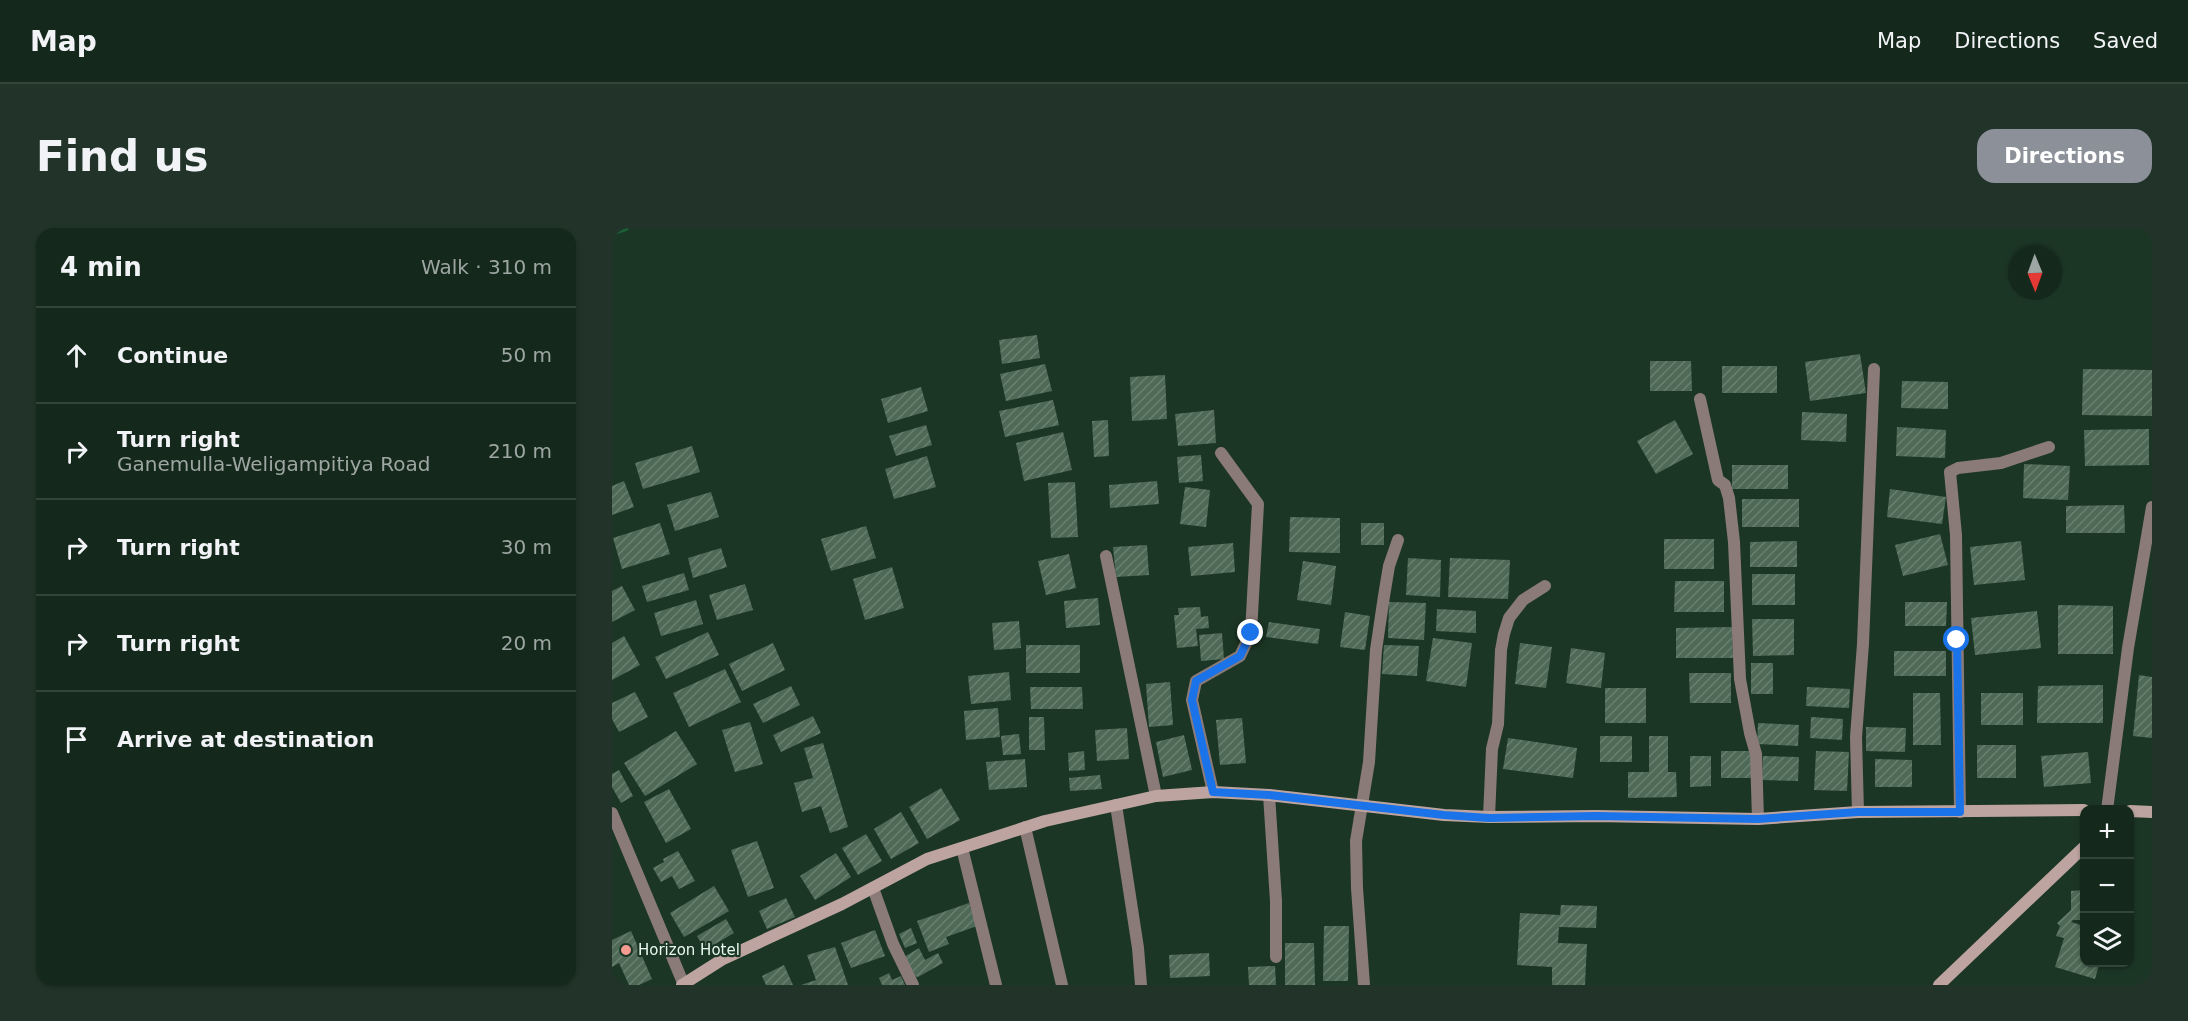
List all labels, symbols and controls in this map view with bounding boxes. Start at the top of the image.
text: Map [30,25,97,58]
text: Map [1877,29,1921,53]
text: Directions [1954,29,2060,53]
text: Saved [2093,29,2158,53]
button: Directions [1977,129,2152,183]
text: Find us [36,132,209,181]
north arrow [2008,246,2062,300]
text: 4 min [60,252,142,282]
text: Walk · 310 m [421,255,552,279]
icon: ahead [60,339,93,372]
text: Continue [117,343,228,368]
text: 50 m [501,343,552,367]
text: Turn right [117,427,240,452]
icon: right [60,435,93,468]
text: 210 m [488,439,552,463]
text: Ganemulla-Weligampitiya Road [117,452,430,476]
icon: right [60,531,93,564]
text: Turn right [117,535,240,560]
text: 30 m [501,535,552,559]
route end [1237,619,1263,645]
route start [1943,626,1969,652]
icon: right [60,627,93,660]
text: Turn right [117,631,240,656]
text: 20 m [501,631,552,655]
icon: arrive [60,723,93,756]
text: Arrive at destination [117,727,374,752]
map controls [2080,805,2134,967]
button: + [2080,805,2134,859]
button: − [2080,859,2134,913]
button: layers [2080,913,2134,967]
place label: Horizon Hotel [638,941,740,959]
marker: Horizon Hotel [619,943,633,957]

